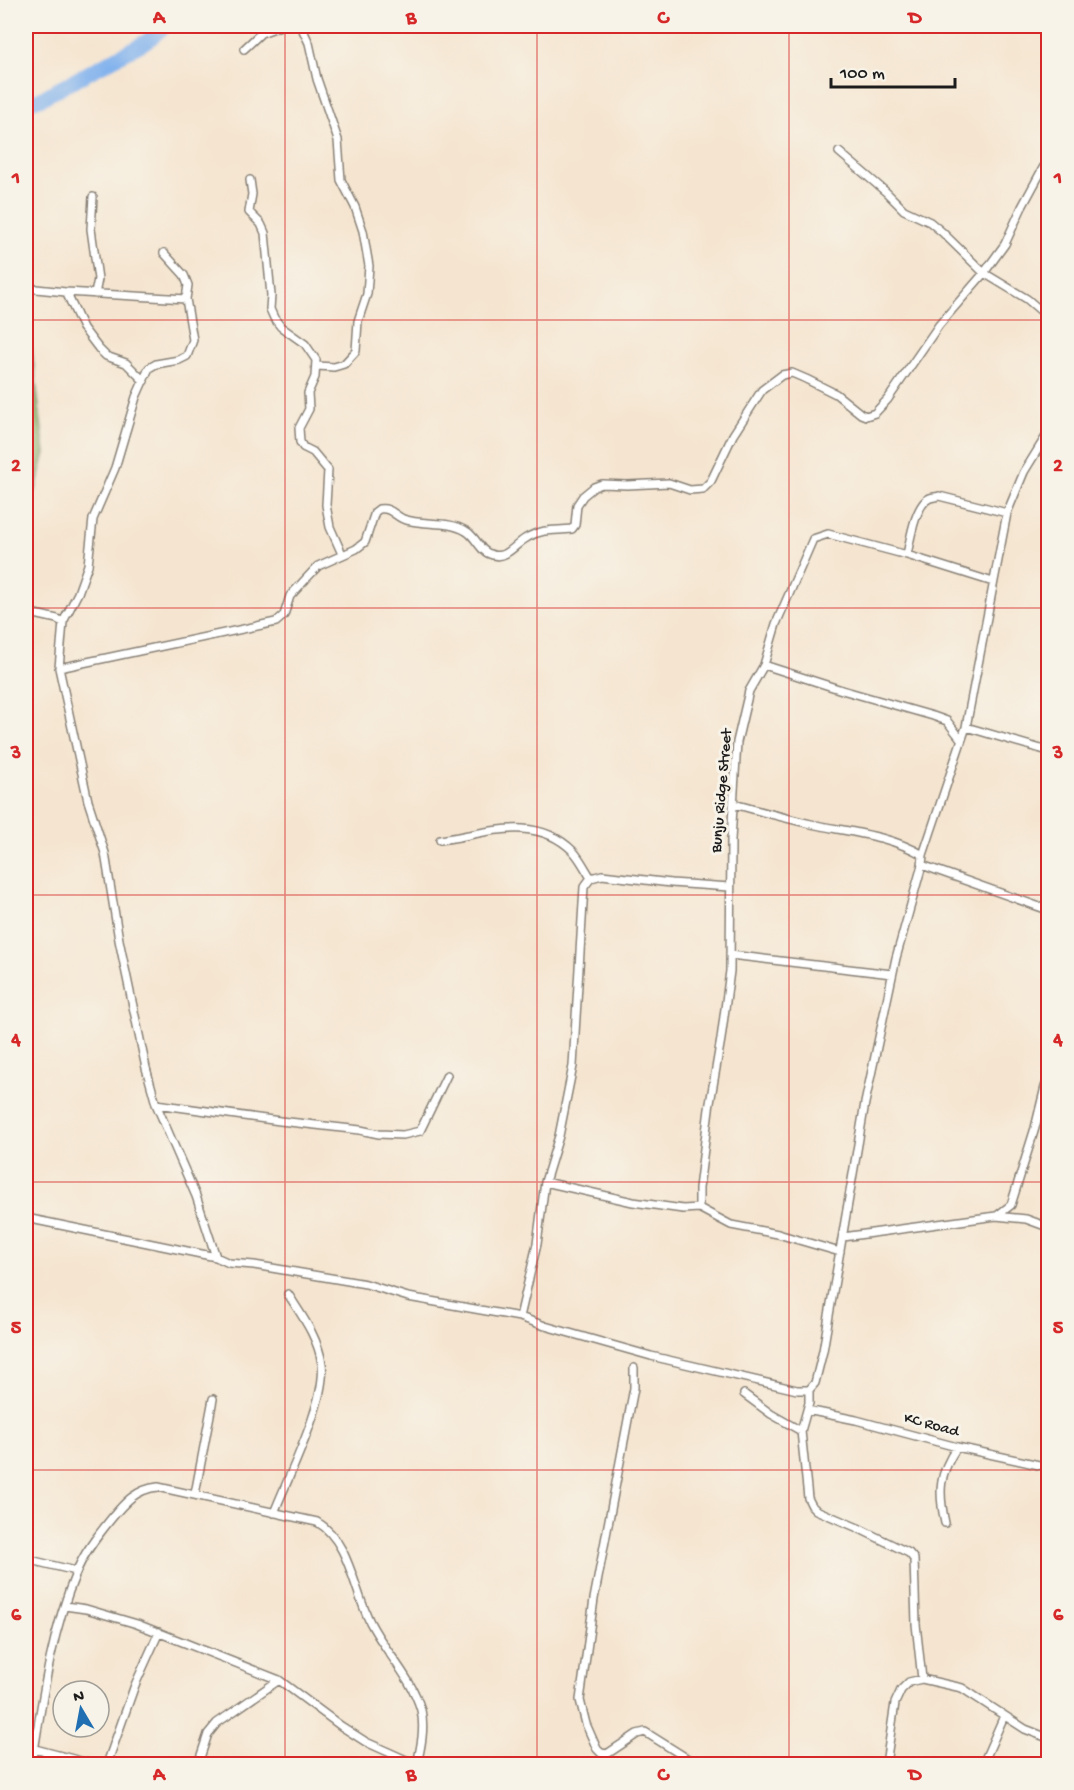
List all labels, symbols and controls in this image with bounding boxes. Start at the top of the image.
text: A [152,8,167,31]
text: B [405,8,417,31]
text: C [657,8,671,31]
text: D [906,8,922,31]
scale bar [831,51,956,89]
text: 100 m [839,64,885,85]
text: 1 [11,168,20,191]
text: 1 [1053,168,1062,191]
text: 2 [11,456,21,479]
text: 2 [1053,456,1063,479]
street label: Bunju Ridge Street [708,727,738,855]
text: 3 [10,743,21,766]
text: 3 [1052,743,1063,766]
text: 4 [10,1030,21,1053]
text: 4 [1052,1030,1063,1053]
text: 5 [11,1318,22,1341]
text: 5 [1053,1318,1064,1341]
street label: KC Road [901,1410,962,1443]
text: 6 [11,1605,22,1628]
text: 6 [1053,1605,1064,1628]
north arrow [51,1679,111,1739]
text: N [72,1687,86,1708]
text: A [152,1765,167,1788]
text: B [405,1765,417,1788]
text: C [657,1765,671,1788]
text: D [906,1765,922,1788]

